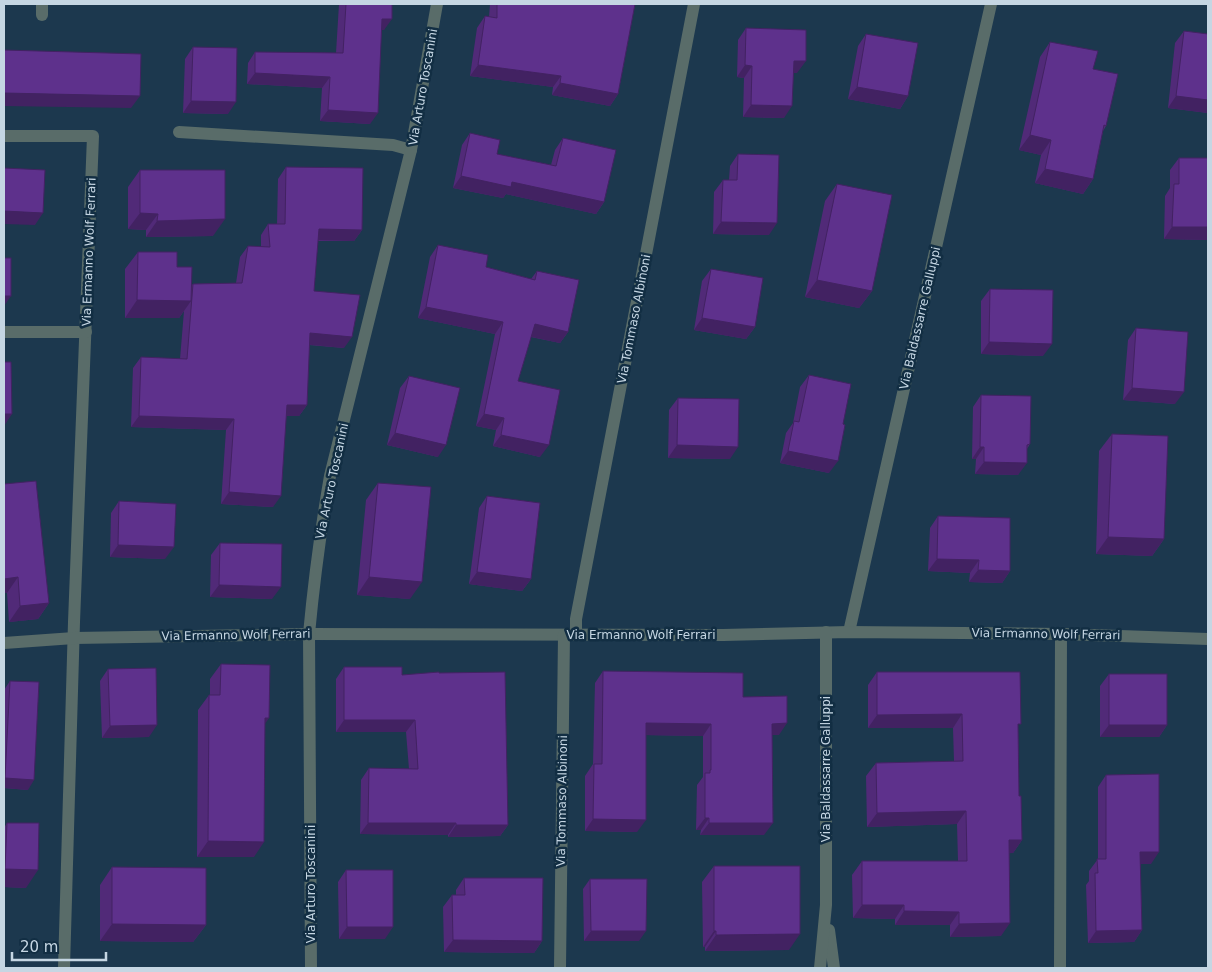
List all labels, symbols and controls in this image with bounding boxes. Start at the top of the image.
street label: Via Arturo Toscanini [406,27,440,147]
street label: Via Ermanno Wolf Ferrari [79,177,99,327]
street label: Via Baldassarre Galluppi [897,245,943,391]
street label: Via Tommaso Albinoni [615,253,653,385]
street label: Via Arturo Toscanini [313,422,351,540]
street label: Via Ermanno Wolf Ferrari [971,626,1121,642]
street label: Via Ermanno Wolf Ferrari [161,627,311,643]
street label: Via Ermanno Wolf Ferrari [567,628,715,642]
street label: Via Baldassarre Galluppi [819,696,833,842]
street label: Via Tommaso Albinoni [554,735,570,867]
street label: Via Arturo Toscanini [304,825,318,943]
scale bar [12,930,106,962]
text: 20 m [20,938,58,956]

